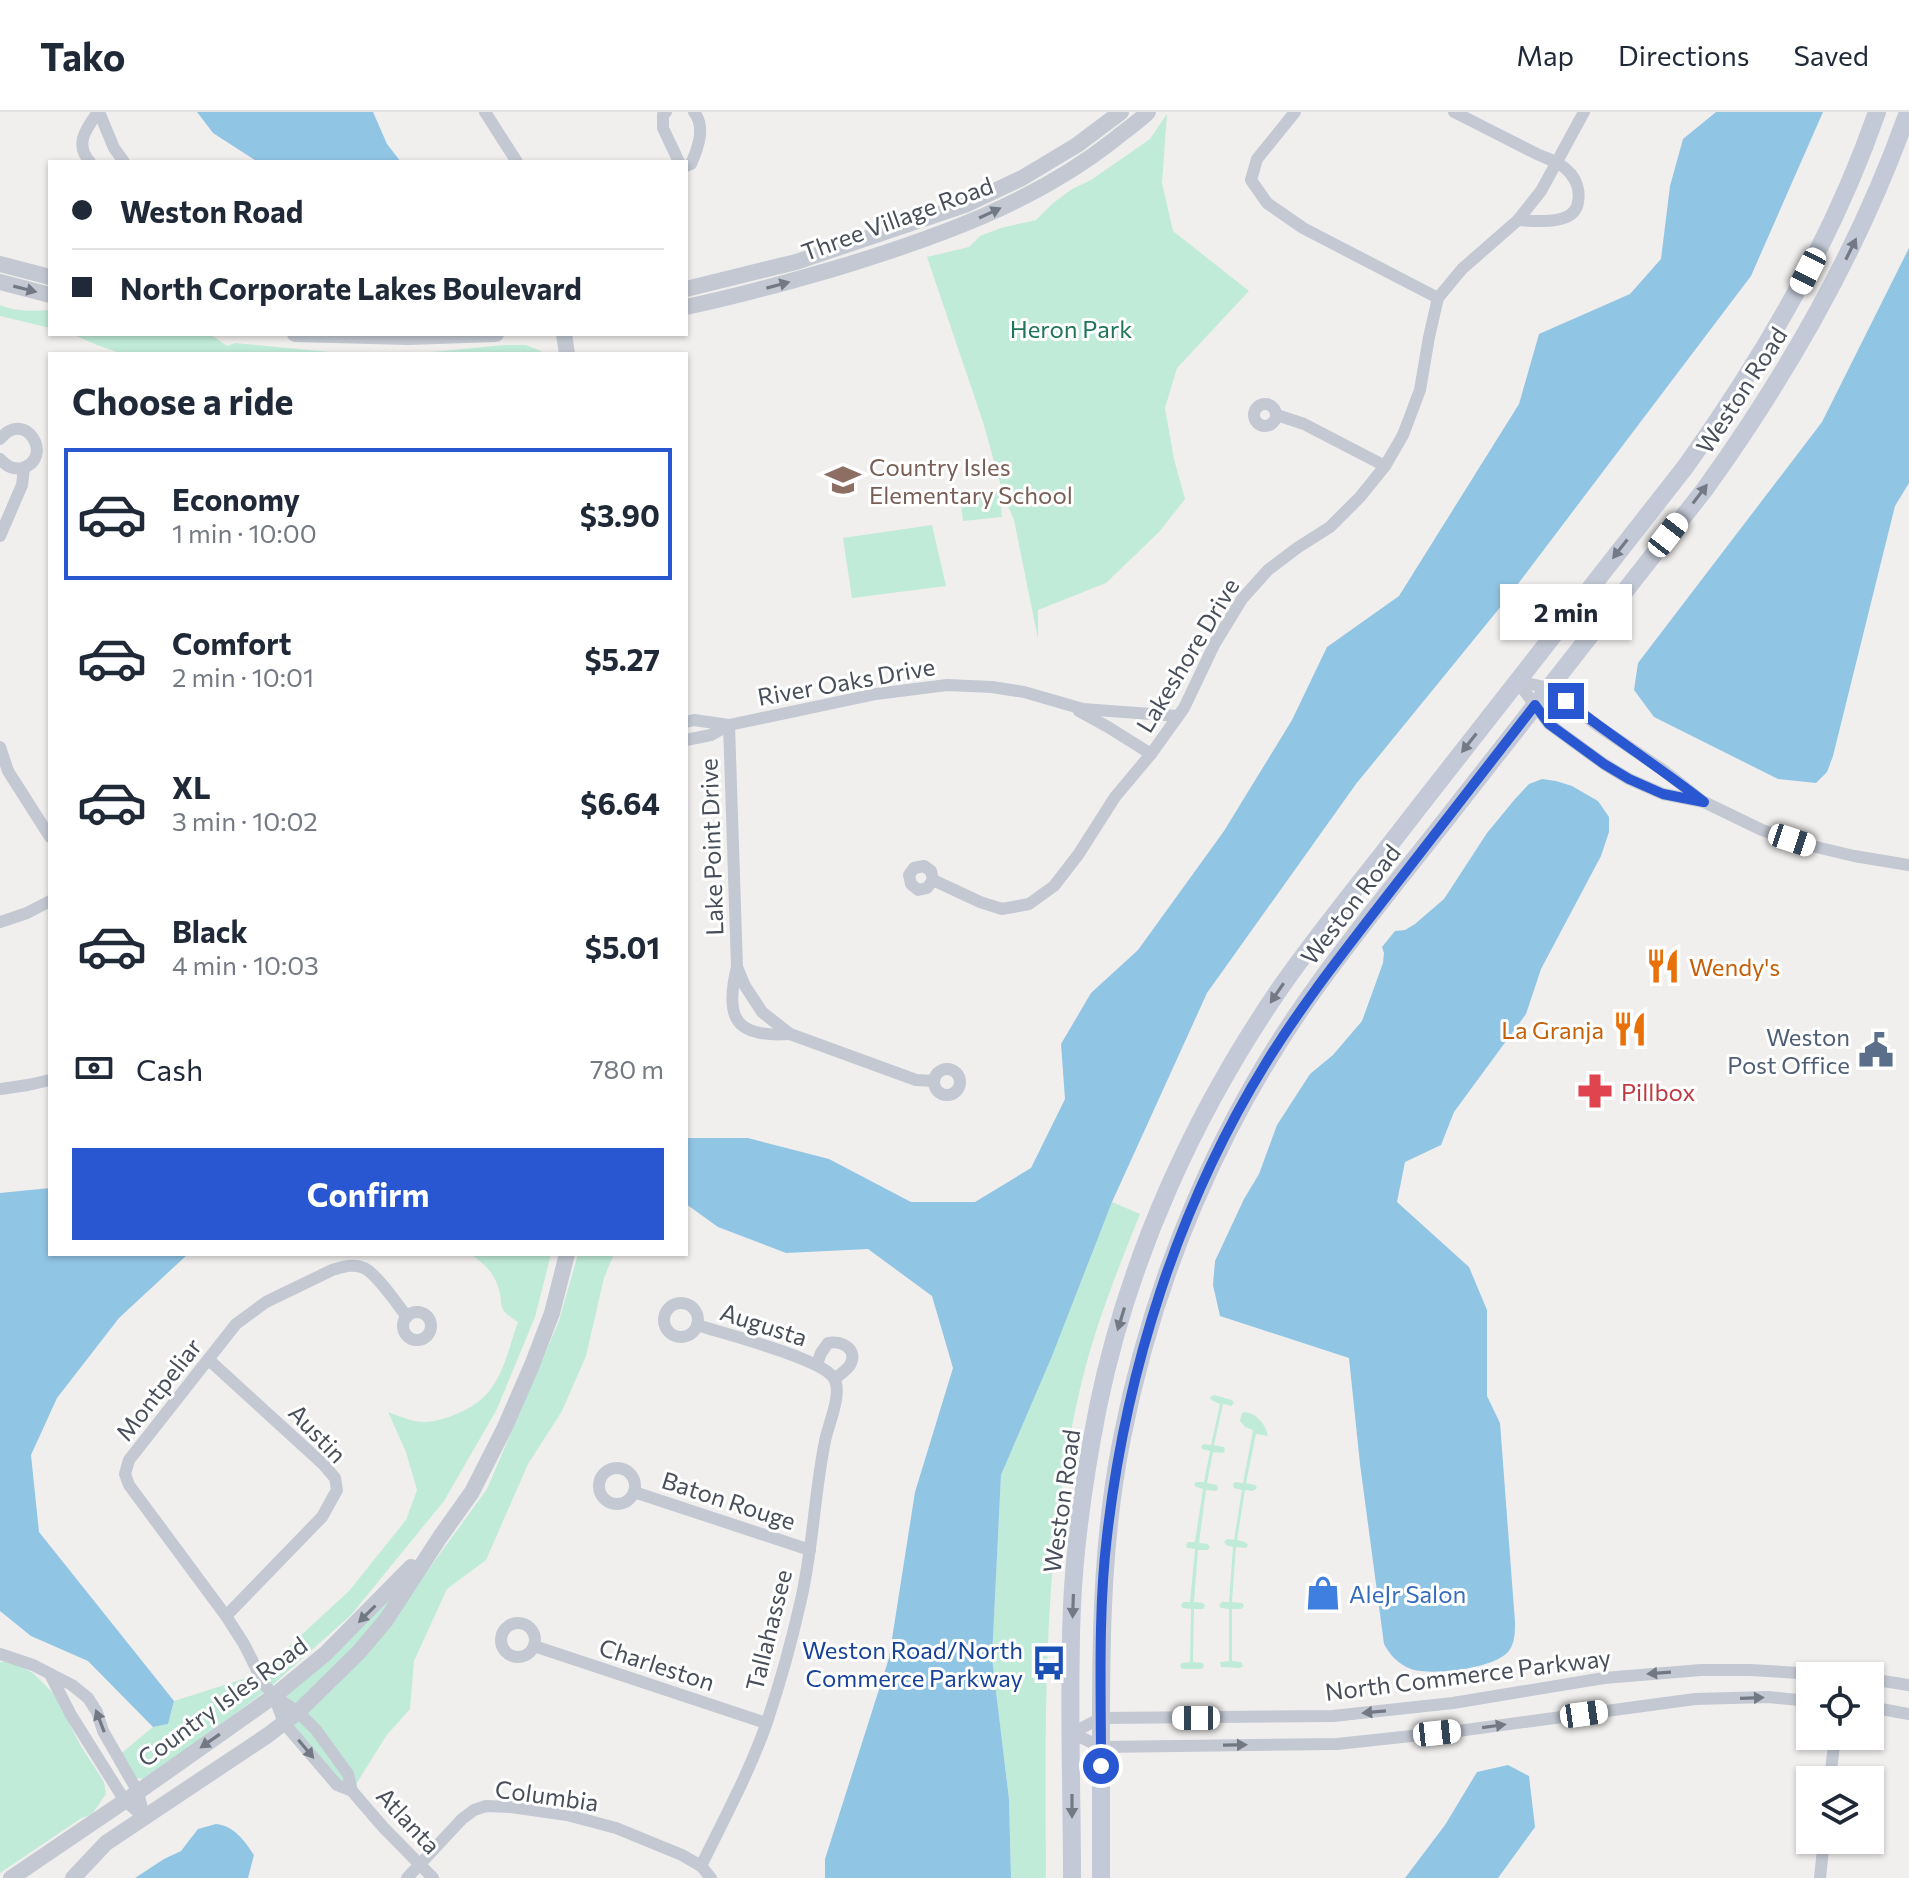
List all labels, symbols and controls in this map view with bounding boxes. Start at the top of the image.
text: Tako [40,32,125,79]
text: Map [1516,38,1574,72]
text: Directions [1618,38,1749,72]
text: Saved [1793,38,1869,72]
street label: Three Village Road [797,170,997,266]
text: Weston Road [120,192,303,229]
one-way arrow [978,207,1001,220]
one-way arrow [1844,238,1858,261]
car [1786,244,1830,298]
text: North Corporate Lakes Boulevard [120,269,582,306]
one-way arrow [765,278,790,290]
one-way arrow [13,283,38,295]
park label: Heron Park [1010,314,1132,343]
street label: Weston Road [1689,321,1793,459]
text: Choose a ride [72,378,293,422]
place label: Country Isles Elementary School [869,452,1073,509]
school or university icon: Country Isles Elementary School [824,461,862,499]
icon: car [76,478,148,550]
text: Economy [172,480,300,517]
one-way arrow [1692,484,1708,504]
text: $3.90 [580,496,660,533]
car [1644,509,1692,561]
text: 1 min · 10:00 [172,517,317,548]
one-way arrow [1613,539,1629,559]
street label: Lakeshore Drive [1130,573,1244,737]
callout: 2 min [1500,585,1632,641]
text: 2 min [1534,596,1598,627]
icon: car [76,622,148,694]
text: Comfort [172,624,291,661]
text: $5.27 [584,640,660,677]
street label: River Oaks Drive [755,651,937,711]
text: 2 min · 10:01 [172,661,314,692]
route end [1548,683,1584,719]
one-way arrow [1461,733,1478,753]
street label: Lake Point Drive [693,758,729,936]
icon: car [76,766,148,838]
text: XL [172,768,211,805]
text: $6.64 [580,784,660,821]
text: 3 min · 10:02 [172,805,318,836]
car [1765,821,1819,859]
street label: Weston Road [1294,838,1406,970]
icon: car [76,910,148,982]
text: Black [172,912,248,949]
text: $5.01 [585,928,660,965]
restaurant icon: Wendy's [1644,947,1682,985]
text: 4 min · 10:03 [172,949,319,980]
place label: Wendy's [1689,952,1780,981]
one-way arrow [1270,983,1285,1004]
restaurant icon: La Granja [1611,1010,1649,1048]
place label: La Granja [1501,1015,1604,1044]
place label: Weston Post Office [1727,1022,1850,1079]
public building icon: Weston Post Office [1857,1031,1895,1069]
icon: cash [72,1046,116,1090]
text: Cash [136,1050,203,1087]
text: 780 m [590,1053,664,1084]
pharmacy icon: Pillbox [1576,1072,1614,1110]
place label: Pillbox [1621,1077,1695,1106]
button: Confirm [72,1148,664,1240]
street label: Augusta [717,1296,811,1352]
one-way arrow [1114,1308,1127,1332]
street label: Montpeliar [109,1332,207,1446]
street label: Austin [283,1398,353,1468]
street label: Weston Road [1037,1427,1085,1575]
street label: Baton Rouge [658,1465,800,1535]
street label: Tallahassee [739,1566,797,1694]
shop icon: AleJr Salon [1304,1574,1342,1612]
place label: AleJr Salon [1349,1579,1466,1608]
one-way arrow [1066,1594,1079,1619]
one-way arrow [358,1604,377,1623]
street label: Country Isles Road [132,1630,312,1772]
street label: Charleston [596,1632,718,1696]
place label: Weston Road/North Commerce Parkway [802,1635,1023,1692]
street label: North Commerce Parkway [1323,1642,1613,1706]
bus stop icon: Weston Road/North Commerce Parkway [1030,1644,1068,1682]
map controls [1796,1662,1884,1854]
button: locate [1796,1662,1884,1750]
one-way arrow [1646,1667,1671,1680]
one-way arrow [1740,1691,1765,1704]
car [1559,1699,1609,1729]
one-way arrow [1361,1705,1386,1718]
car [1172,1706,1220,1730]
one-way arrow [93,1709,106,1733]
car [1412,1719,1462,1747]
one-way arrow [1482,1719,1507,1732]
one-way arrow [200,1733,221,1748]
one-way arrow [297,1739,314,1759]
one-way arrow [1223,1739,1248,1752]
route start [1083,1748,1119,1784]
button: layers [1796,1766,1884,1854]
street label: Columbia [493,1773,601,1817]
street label: Atlanta [371,1781,447,1859]
one-way arrow [1066,1794,1078,1819]

